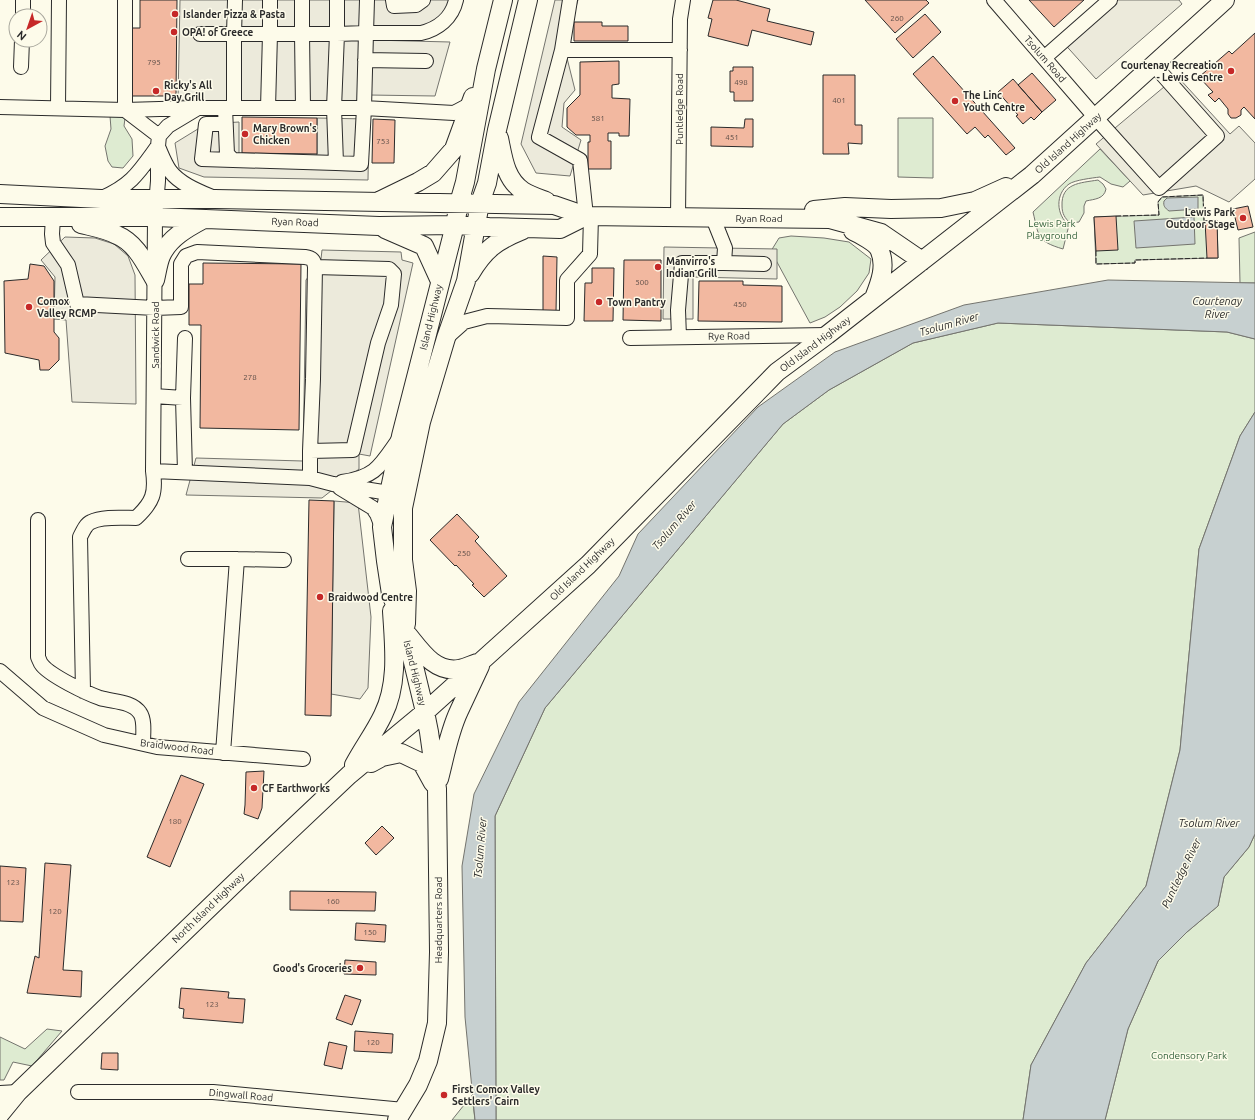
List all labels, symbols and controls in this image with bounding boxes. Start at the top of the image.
north arrow [8,8,48,48]
marker: Islander Pizza & Pasta [170,9,180,19]
place label: Islander Pizza & Pasta [183,9,285,20]
house number: 260 [890,14,904,23]
marker: OPA! of Greece [169,27,179,37]
place label: OPA! of Greece [182,27,254,38]
text: N [15,28,29,43]
street label: Tsolum Road [1022,34,1068,84]
house number: 795 [147,58,161,67]
place label: Courtenay Recreation - Lewis Centre [1121,60,1223,83]
marker: Courtenay Recreation - Lewis Centre [1226,66,1236,76]
street label: Puntledge Road [674,73,685,145]
house number: 498 [734,78,748,87]
place label: Ricky's All Day Grill [164,80,212,103]
marker: Ricky's All Day Grill [151,86,161,96]
place label: The Linc Youth Centre [963,90,1025,113]
house number: 401 [832,96,846,105]
marker: The Linc Youth Centre [950,96,960,106]
street label: Old Island Highway [1033,110,1104,176]
house number: 581 [591,114,605,123]
place label: Mary Brown's Chicken [253,123,317,146]
marker: Mary Brown's Chicken [240,129,250,139]
house number: 451 [725,133,739,142]
house number: 753 [376,137,390,146]
place label: Lewis Park Outdoor Stage [1166,207,1235,230]
street label: Ryan Road [735,213,783,224]
marker: Lewis Park Outdoor Stage [1238,213,1248,223]
street label: Ryan Road [271,216,319,228]
park label: Lewis Park Playground [1026,218,1078,241]
place label: Manvirro's Indian Grill [666,256,717,279]
marker: Manvirro's Indian Grill [653,262,663,272]
house number: 500 [635,278,649,287]
street label: Island Highway [418,283,444,351]
water label: Courtenay River [1192,295,1243,320]
place label: Comox Valley RCMP [37,296,97,319]
marker: Town Pantry [594,297,604,307]
place label: Town Pantry [607,297,666,308]
house number: 450 [733,300,747,309]
street label: Sandwick Road [150,301,161,369]
marker: Comox Valley RCMP [24,302,34,312]
water label: Tsolum River [918,310,981,338]
street label: Old Island Highway [778,314,853,374]
street label: Rye Road [708,330,750,342]
house number: 278 [243,373,257,382]
water label: Tsolum River [649,497,699,552]
street label: Old Island Highway [547,535,617,603]
house number: 250 [457,549,471,558]
marker: Braidwood Centre [315,592,325,602]
place label: Braidwood Centre [328,592,413,603]
street label: Island Highway [402,639,428,707]
street label: Braidwood Road [140,737,215,757]
marker: CF Earthworks [249,783,259,793]
place label: CF Earthworks [262,783,330,794]
water label: Tsolum River [471,816,489,879]
house number: 180 [168,817,182,826]
water label: Tsolum River [1178,817,1240,829]
water label: Puntledge River [1159,836,1203,910]
street label: North Island Highway [170,871,246,945]
street label: Headquarters Road [433,876,444,963]
house number: 123 [6,878,20,887]
house number: 160 [326,897,340,906]
house number: 120 [48,907,62,916]
house number: 150 [363,928,377,937]
place label: Good's Groceries [273,963,352,974]
marker: Good's Groceries [355,963,365,973]
house number: 123 [205,1000,219,1009]
house number: 120 [366,1038,380,1047]
park label: Condensory Park [1151,1050,1227,1061]
place label: First Comox Valley Settlers' Cairn [452,1084,540,1107]
street label: Dingwall Road [208,1087,274,1103]
marker: First Comox Valley Settlers' Cairn [439,1090,449,1100]

